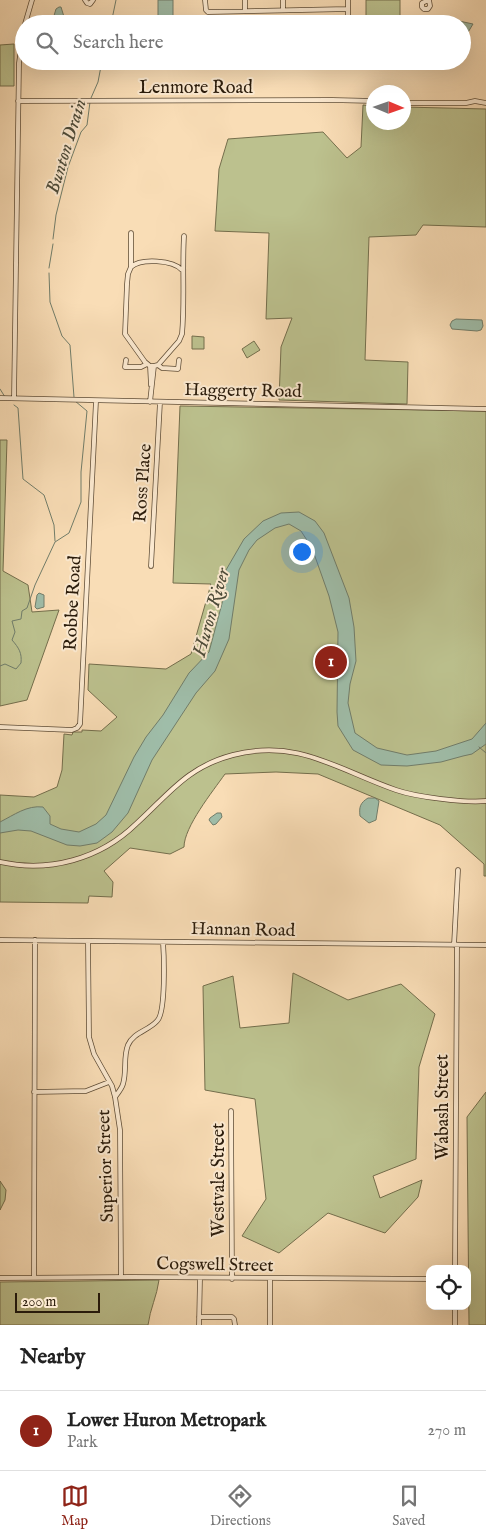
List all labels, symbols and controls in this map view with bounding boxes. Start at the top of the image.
search box [15,15,471,70]
icon: search [33,29,61,57]
text: Search here [73,31,164,55]
street label: Lenmore Road [139,77,253,100]
north arrow [366,85,411,130]
water label: Bunton Drain [41,96,93,197]
street label: Haggerty Road [184,379,302,404]
street label: Ross Place [129,443,158,523]
your location [289,539,315,565]
street label: Robbe Road [60,554,88,651]
water label: Huron River [188,564,236,660]
pin: 1 [315,643,347,681]
street label: Hannan Road [191,918,296,943]
street label: Wabash Street [432,1054,455,1160]
street label: Superior Street [93,1109,120,1223]
street label: Westvale Street [208,1123,231,1237]
street label: Cogswell Street [156,1253,274,1278]
map controls [426,1265,471,1310]
button: locate [426,1265,471,1310]
scale bar [15,1290,100,1313]
text: 200 m [22,1293,56,1311]
text: Nearby [20,1344,85,1371]
text: Lower Huron Metropark [67,1409,266,1433]
text: 1 [33,1421,39,1441]
text: 270 m [427,1421,466,1441]
text: Park [67,1433,97,1453]
tab: Map [61,1482,89,1530]
tab: Directions [210,1482,271,1530]
tab: Saved [392,1482,425,1530]

